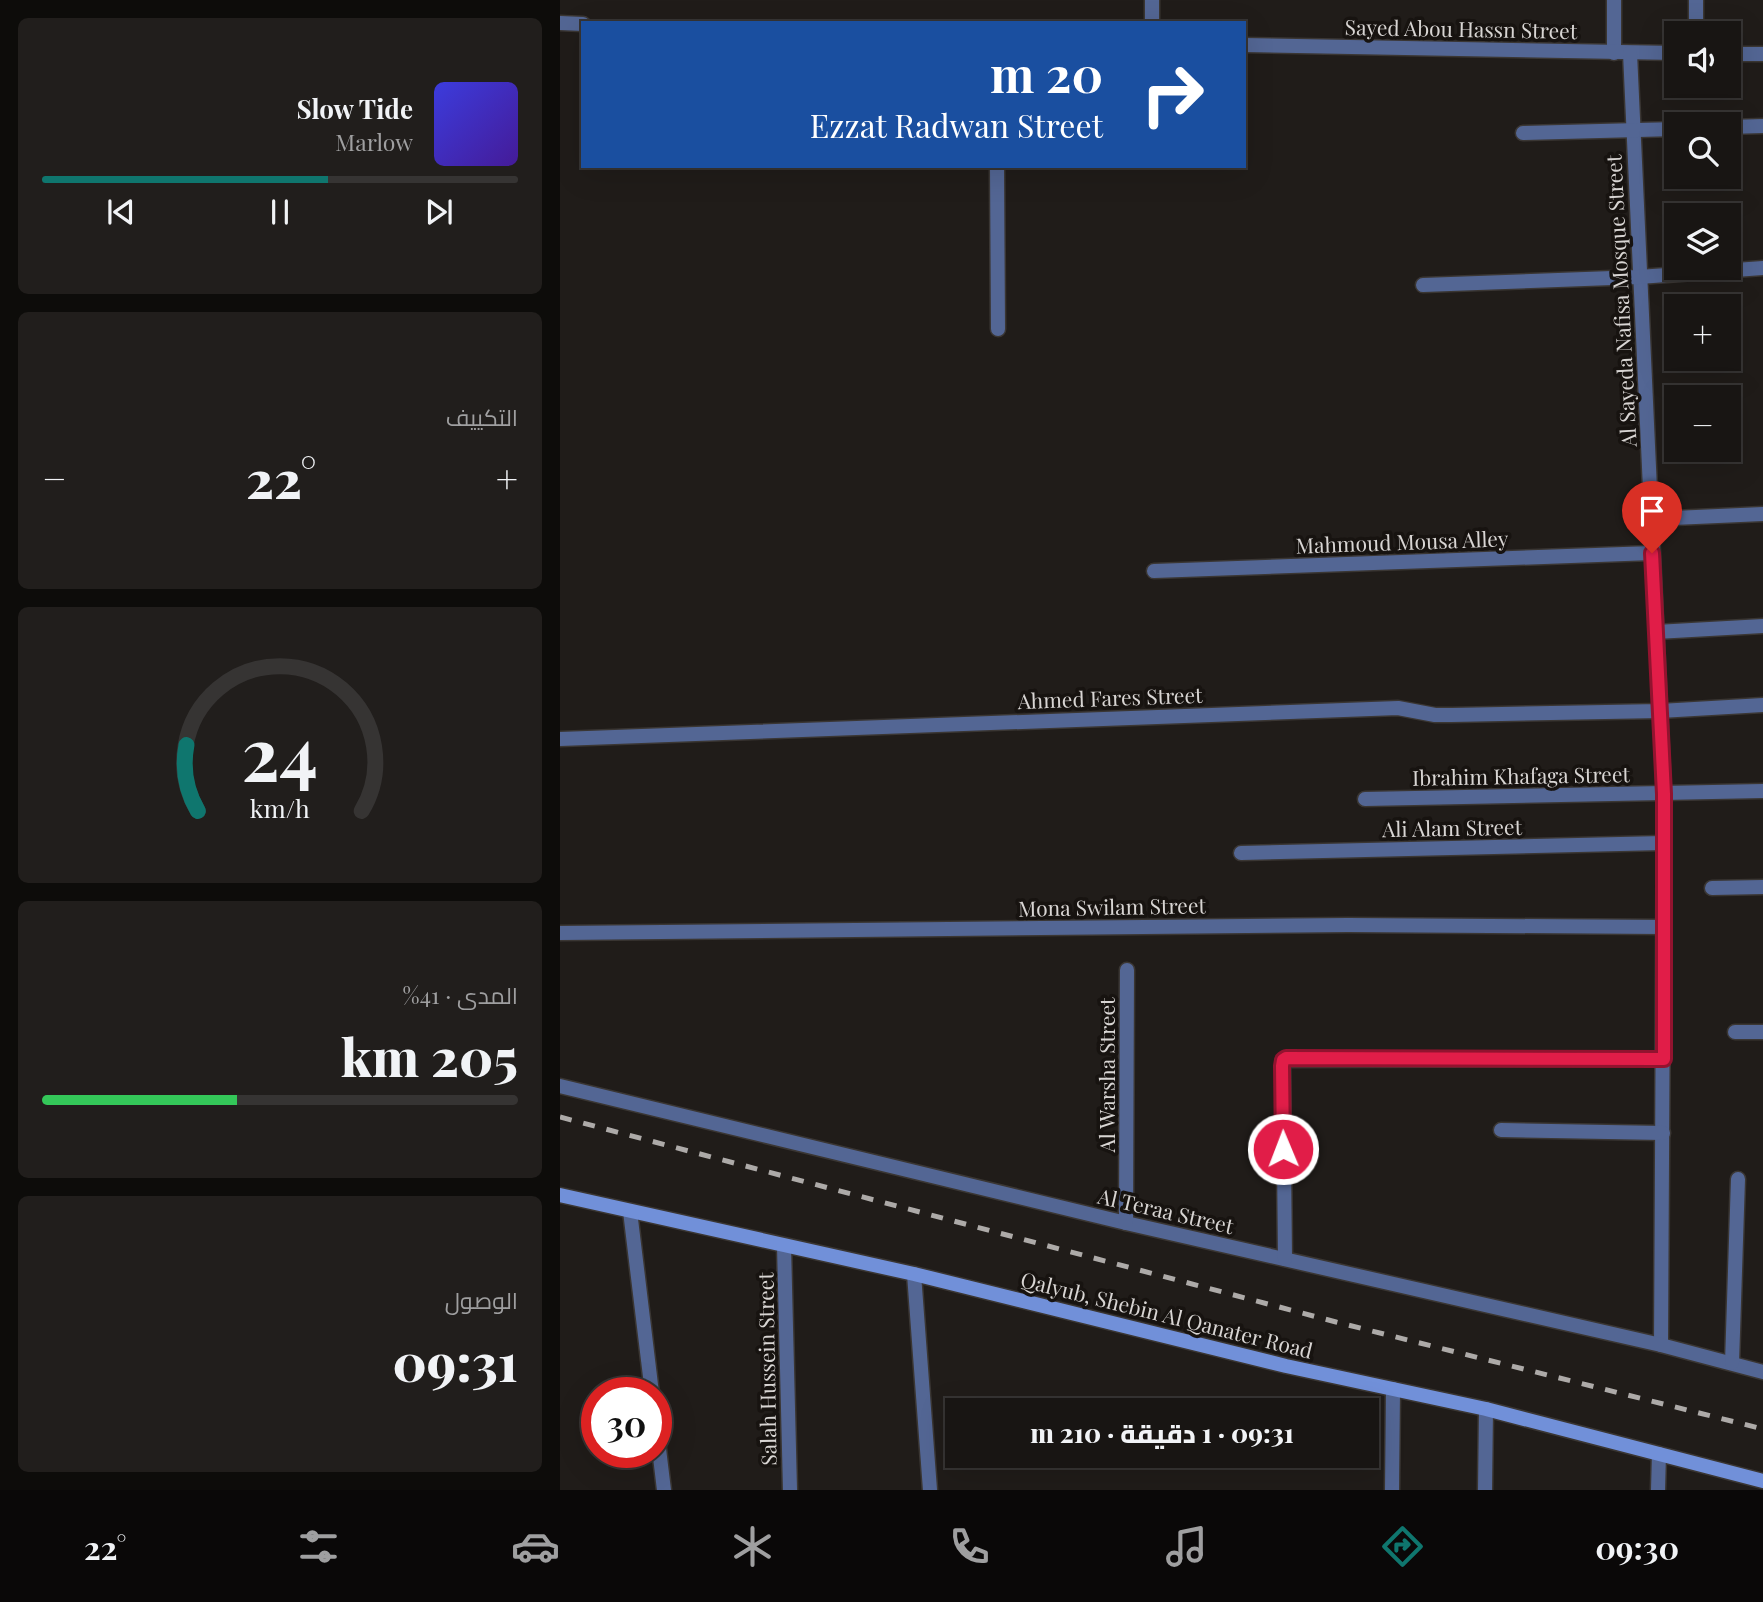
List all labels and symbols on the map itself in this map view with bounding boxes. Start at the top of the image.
street label: Sayed Abou Hassn Street [1344,12,1578,44]
street label: Al Sayeda Nafisa Mosque Street [1598,154,1642,449]
pin [1622,481,1682,553]
street label: Mahmoud Mousa Alley [1295,523,1509,559]
street label: Ahmed Fares Street [1016,680,1203,714]
street label: Ibrahim Khafaga Street [1412,759,1631,791]
street label: Ali Alam Street [1381,812,1523,842]
street label: Mona Swilam Street [1018,890,1207,922]
street label: Al Warsha Street [1092,997,1120,1154]
position arrow [1246,1112,1320,1186]
street label: Al Teraa Street [1094,1181,1237,1239]
street label: Qalyub, Shebin Al Qanater Road [1018,1264,1316,1364]
street label: Salah Hussein Street [750,1272,782,1466]
speed limit sign: 30 [581,1377,672,1468]

